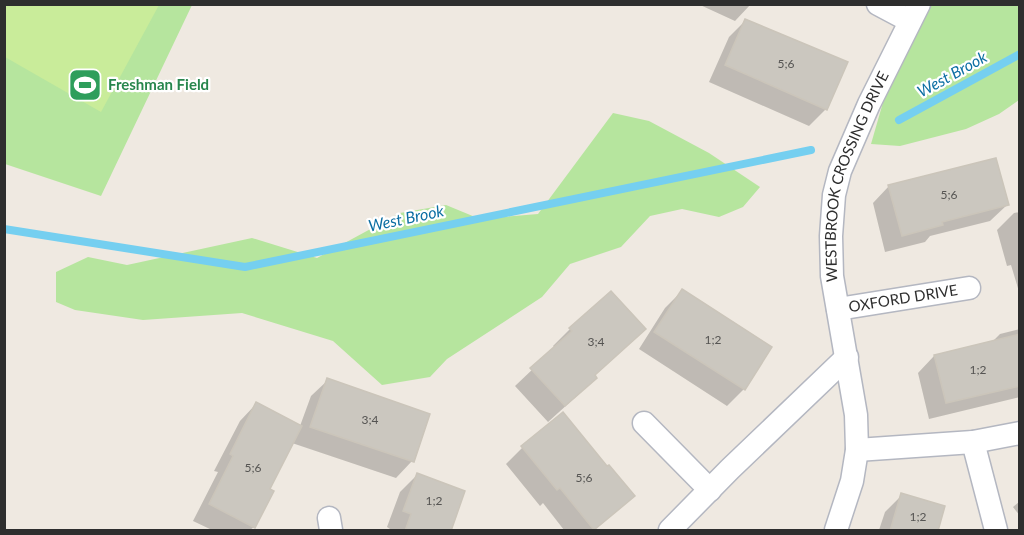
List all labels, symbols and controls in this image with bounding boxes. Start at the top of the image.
water label: West Brook [914,46,990,100]
house number: 5;6 [777,56,795,71]
sports icon: Freshman Field [67,67,103,103]
street label: WESTBROOK CROSSING DRIVE [821,68,892,282]
place label: Freshman Field [108,75,209,93]
house number: 5;6 [940,187,958,202]
water label: West Brook [366,200,446,235]
street label: OXFORD DRIVE [847,280,959,315]
house number: 1;2 [704,332,722,347]
house number: 3;4 [587,334,605,349]
house number: 1;2 [969,362,987,377]
house number: 3;4 [361,412,379,427]
house number: 5;6 [244,460,262,475]
house number: 5;6 [575,470,593,485]
house number: 1;2 [425,493,443,508]
house number: 1;2 [909,509,927,524]

